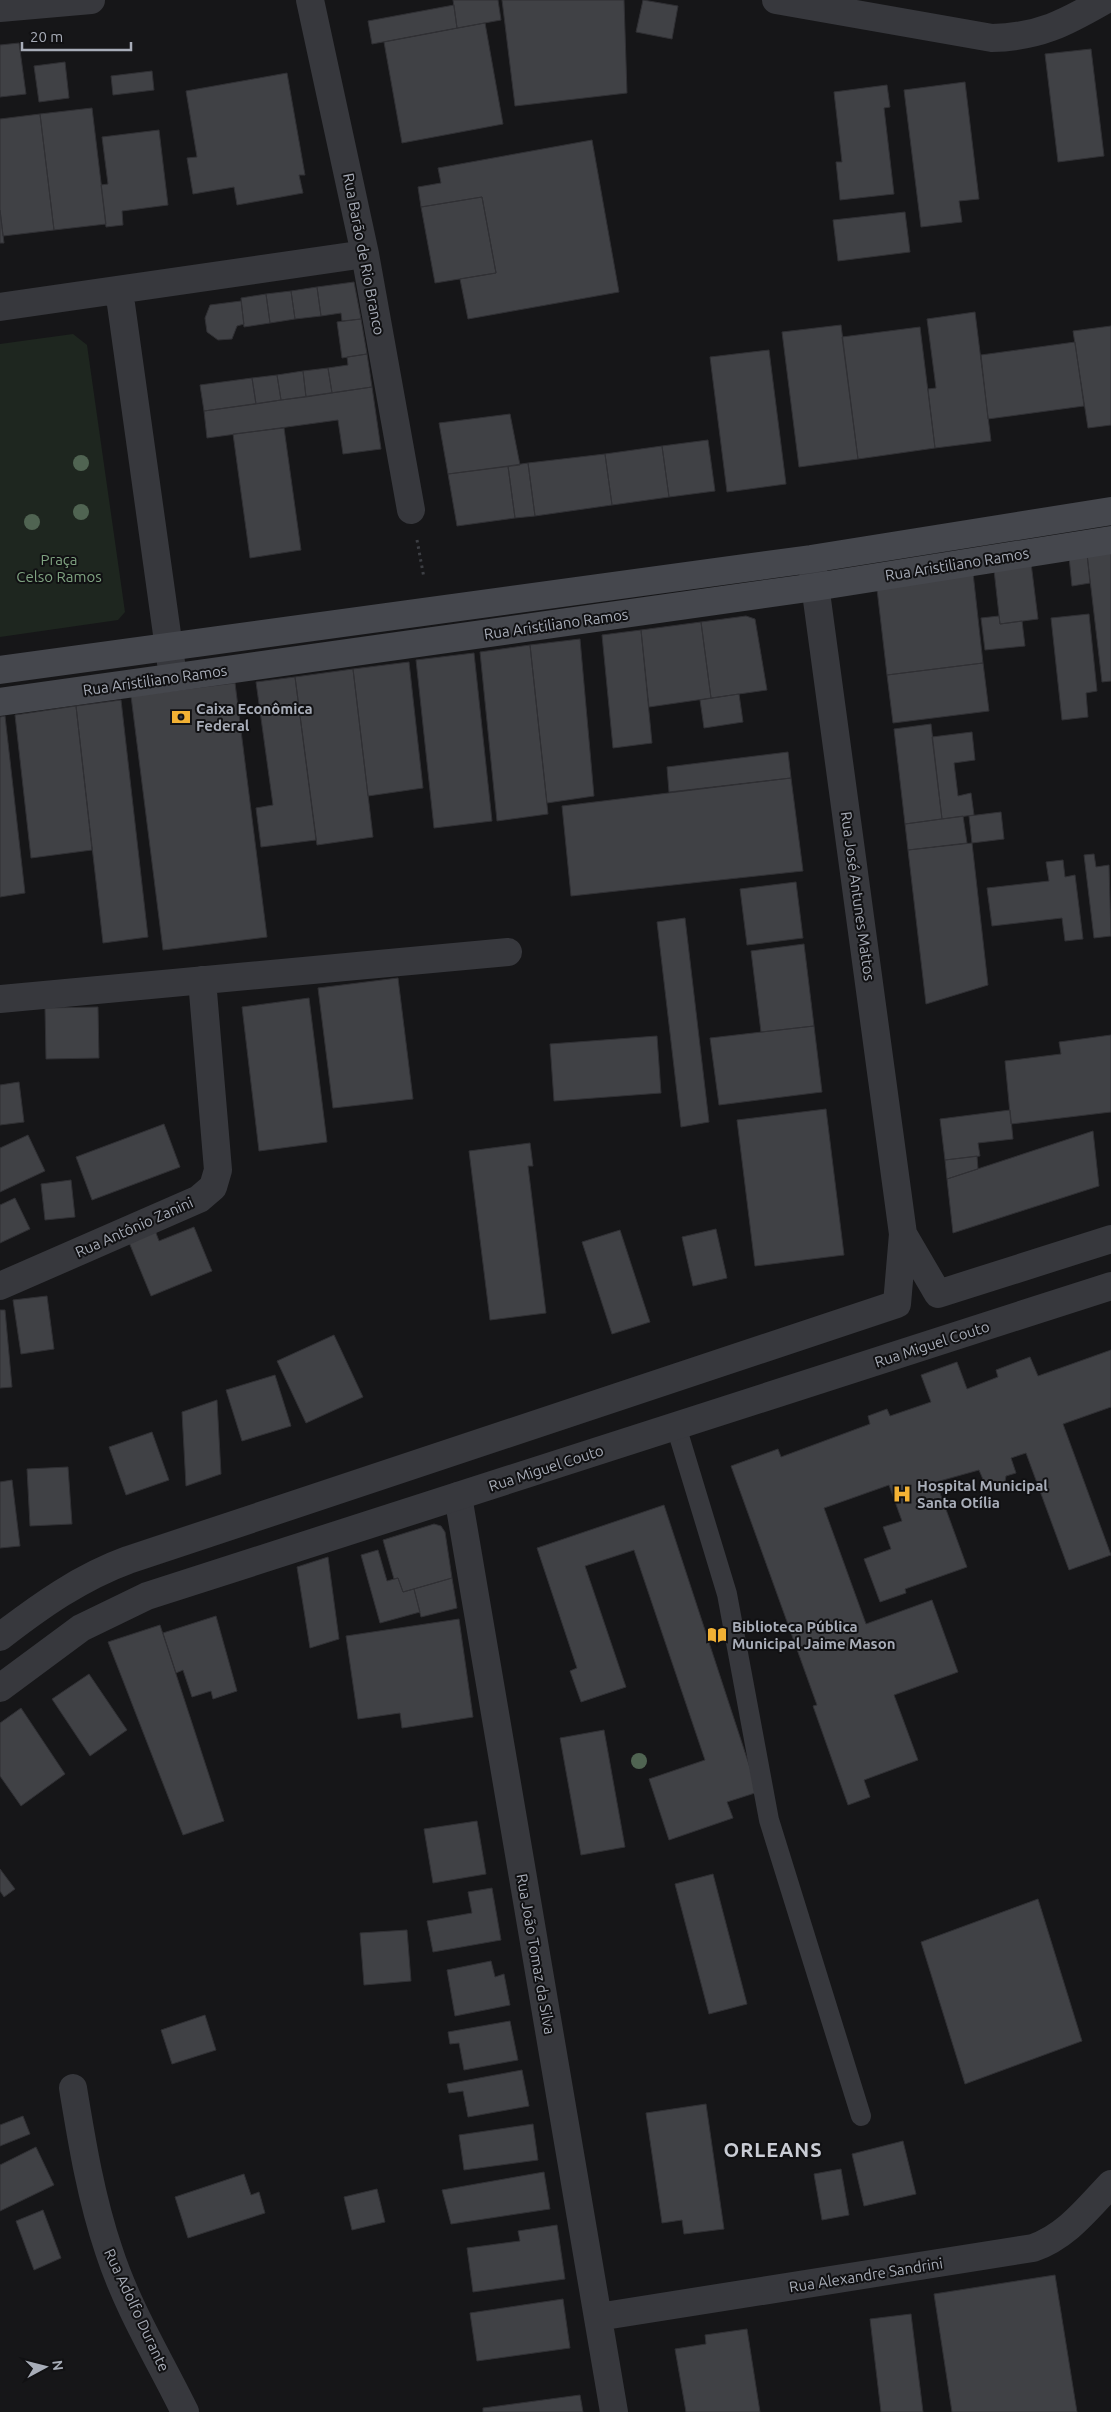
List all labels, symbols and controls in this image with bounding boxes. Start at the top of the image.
scale bar [22,20,131,52]
text: 20 m [30,28,63,45]
street label: Rua Barão de Rio Branco [340,172,388,336]
street label: Rua Aristiliano Ramos [884,544,1030,584]
park label: Praça Celso Ramos [16,551,102,585]
street label: Rua Aristiliano Ramos [483,605,629,643]
street label: Rua Aristiliano Ramos [82,661,228,699]
place label: Caixa Econômica Federal [196,700,313,734]
bank icon: Caixa Econômica Federal [170,706,192,728]
street label: Rua José Antunes Mattos [838,810,878,982]
street label: Rua Antônio Zanini [72,1193,196,1261]
street label: Rua Miguel Couto [872,1317,992,1371]
street label: Rua Miguel Couto [486,1441,606,1495]
place label: Hospital Municipal Santa Otília [917,1477,1048,1511]
hospital icon: Hospital Municipal Santa Otília [891,1483,913,1505]
place label: Biblioteca Pública Municipal Jaime Mason [732,1618,895,1652]
library icon: Biblioteca Pública Municipal Jaime Mason [706,1624,728,1646]
street label: Rua João Tomaz da Silva [513,1872,559,2036]
district label: ORLEANS [723,2138,823,2161]
street label: Rua Adolfo Durante [101,2246,173,2374]
street label: Rua Alexandre Sandrini [788,2254,944,2296]
north arrow [20,2342,70,2392]
text: N [49,2359,66,2372]

